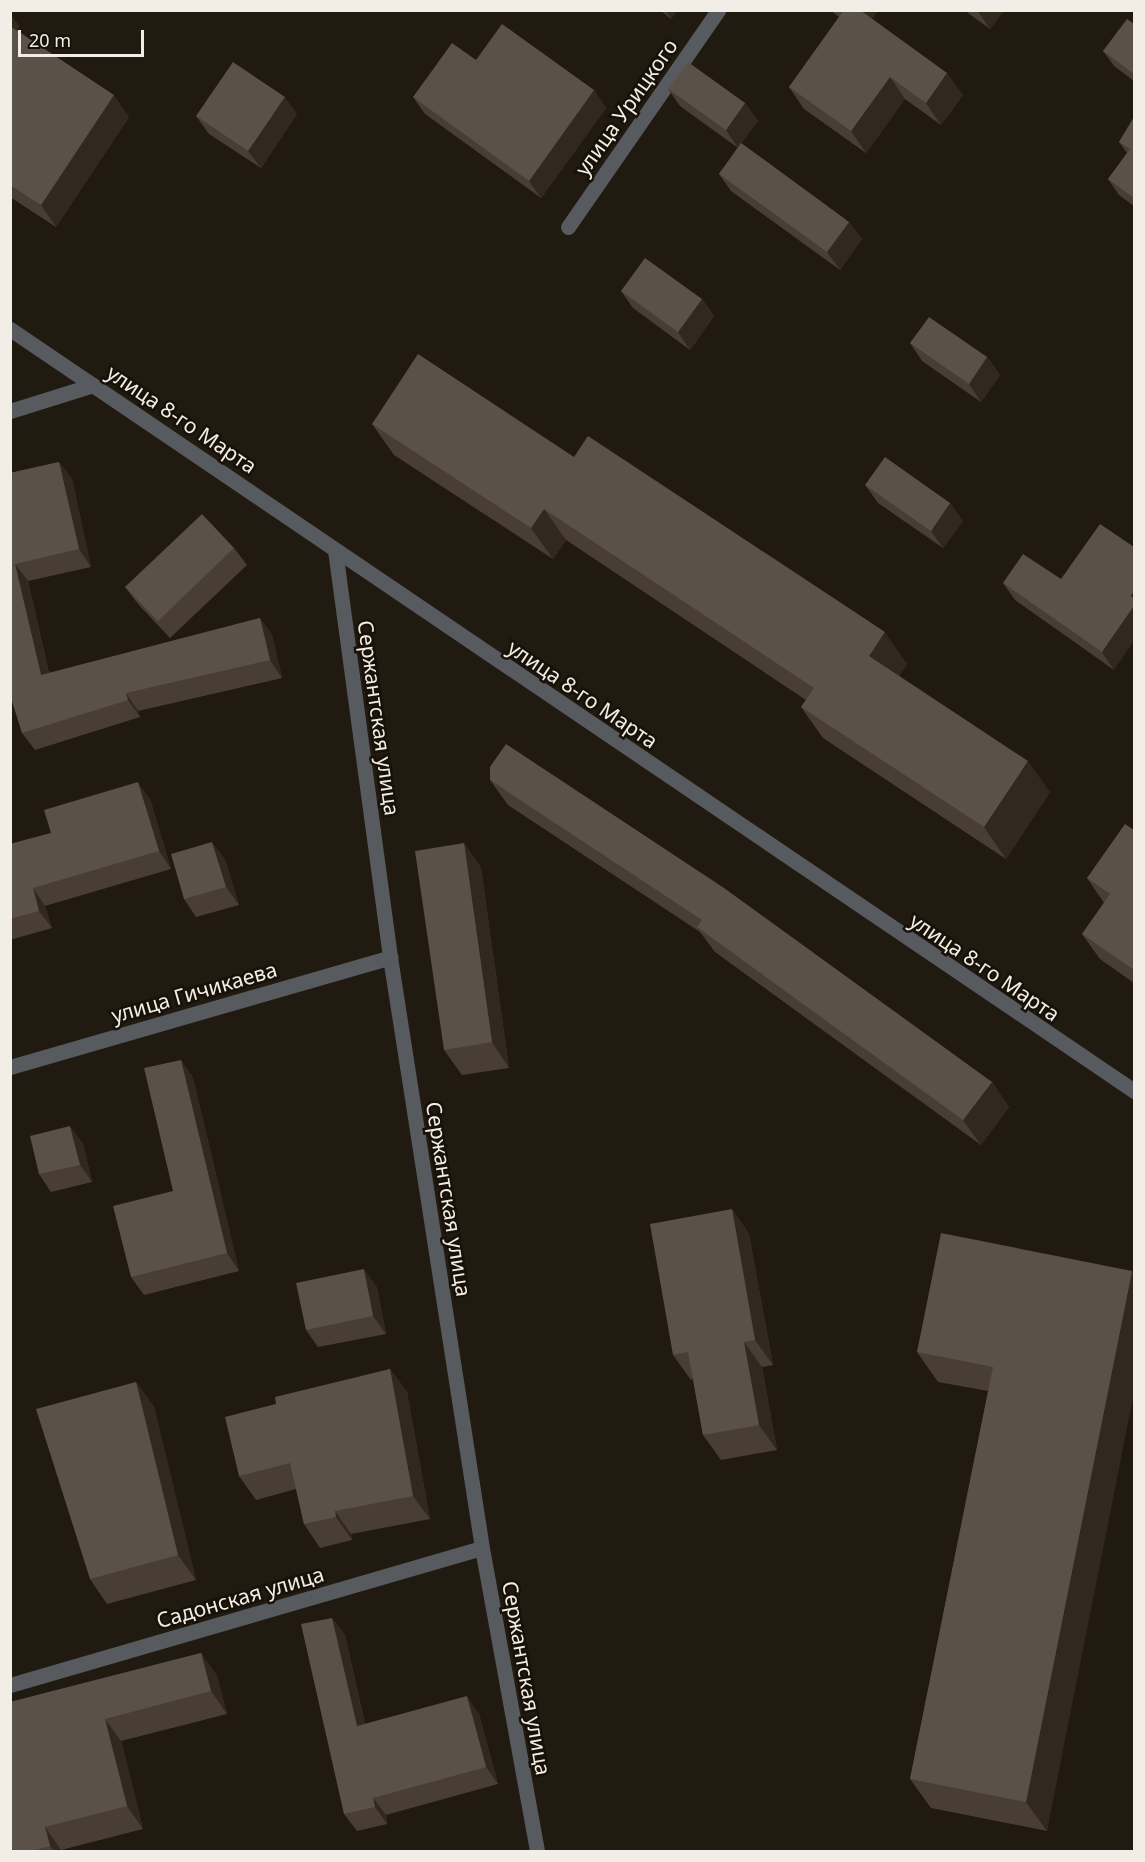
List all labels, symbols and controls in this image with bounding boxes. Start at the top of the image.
scale bar [21,18,147,56]
text: 20 m [29,28,71,52]
street label: улица Урицкого [569,34,683,180]
street label: улица 8-го Марта [102,360,262,478]
street label: Сержантская улица [353,619,405,817]
street label: улица 8-го Марта [503,635,663,753]
street label: улица 8-го Марта [905,908,1065,1026]
street label: улица Гичикаева [108,956,280,1028]
street label: Сержантская улица [421,1100,477,1298]
street label: Садонская улица [153,1561,327,1633]
street label: Сержантская улица [497,1579,557,1777]

